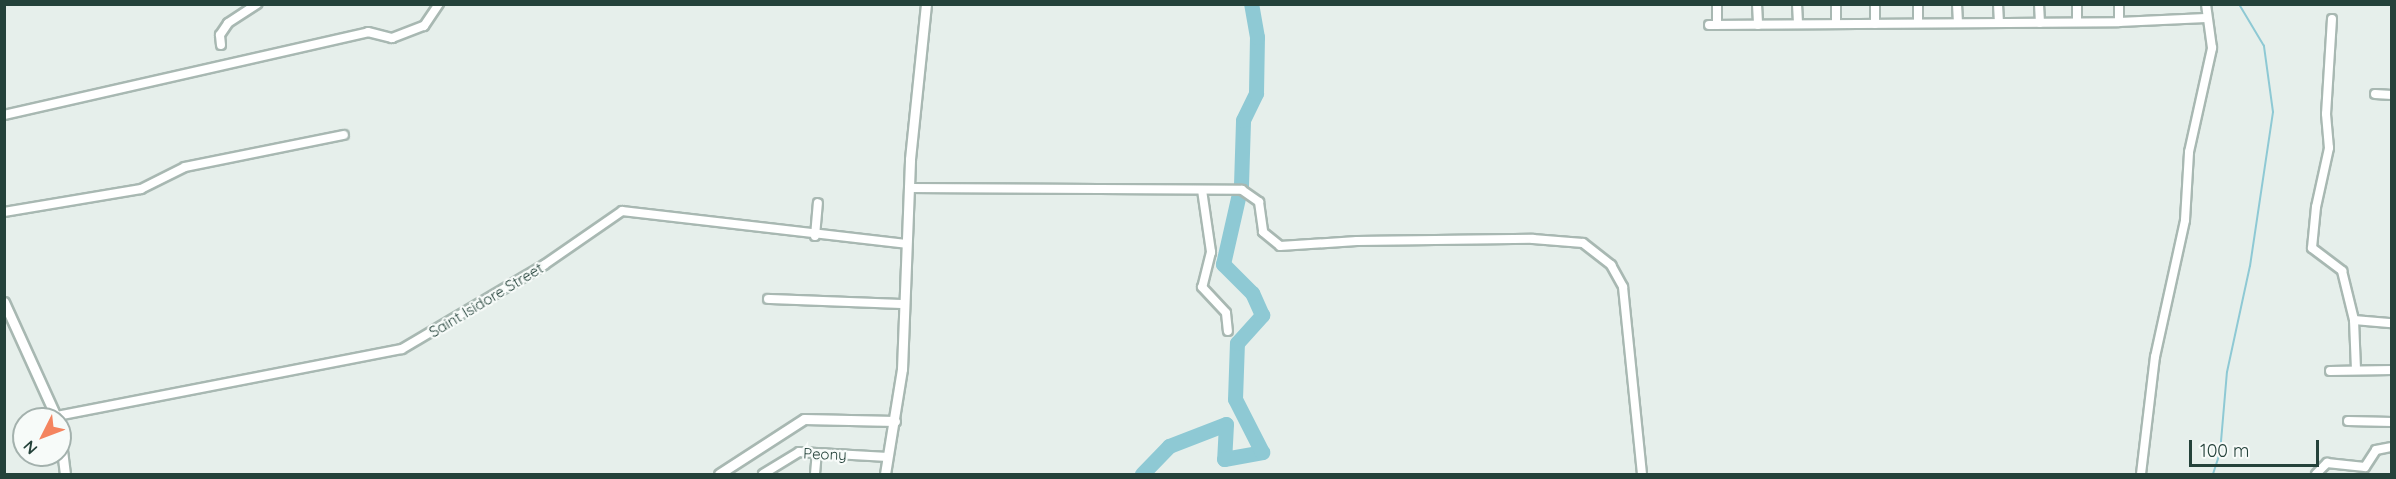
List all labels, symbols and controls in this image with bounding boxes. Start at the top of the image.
street label: Saint Isidore Street [426,259,546,341]
north arrow [12,407,72,467]
scale bar [2192,428,2322,466]
text: N [19,437,41,459]
text: 100 m [2200,439,2249,462]
street label: Peony [803,444,847,464]

